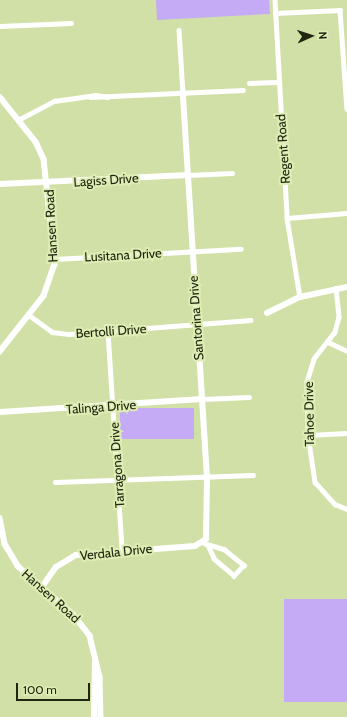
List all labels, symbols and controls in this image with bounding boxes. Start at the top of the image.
north arrow [291,16,331,56]
text: N [316,31,330,40]
street label: Regent Road [273,114,293,184]
street label: Lagiss Drive [73,170,139,190]
street label: Hansen Road [41,189,61,263]
street label: Lusitana Drive [84,245,162,265]
street label: Santorina Drive [185,275,207,361]
street label: Bertolli Drive [75,321,147,341]
street label: Tahoe Drive [301,381,317,447]
street label: Talinga Drive [65,397,137,417]
street label: Tarragona Drive [106,422,128,508]
street label: Verdala Drive [79,540,153,564]
street label: Hansen Road [19,566,83,626]
scale bar [18,675,92,701]
text: 100 m [23,682,57,697]

